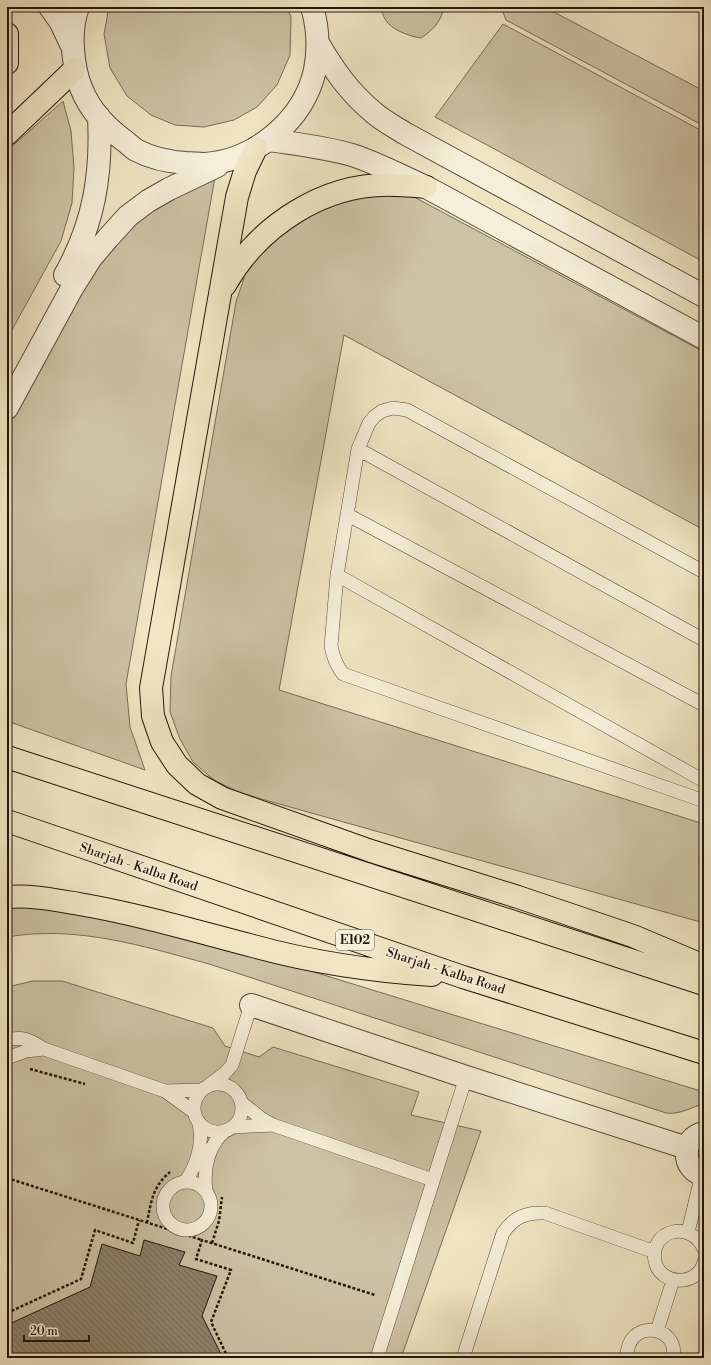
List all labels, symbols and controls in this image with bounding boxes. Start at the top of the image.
street label: Sharjah - Kalba Road [77,839,200,895]
road number: E102 [336,930,374,950]
street label: Sharjah - Kalba Road [384,944,508,998]
scale bar [24,1317,89,1343]
text: 20 m [30,1324,58,1339]

